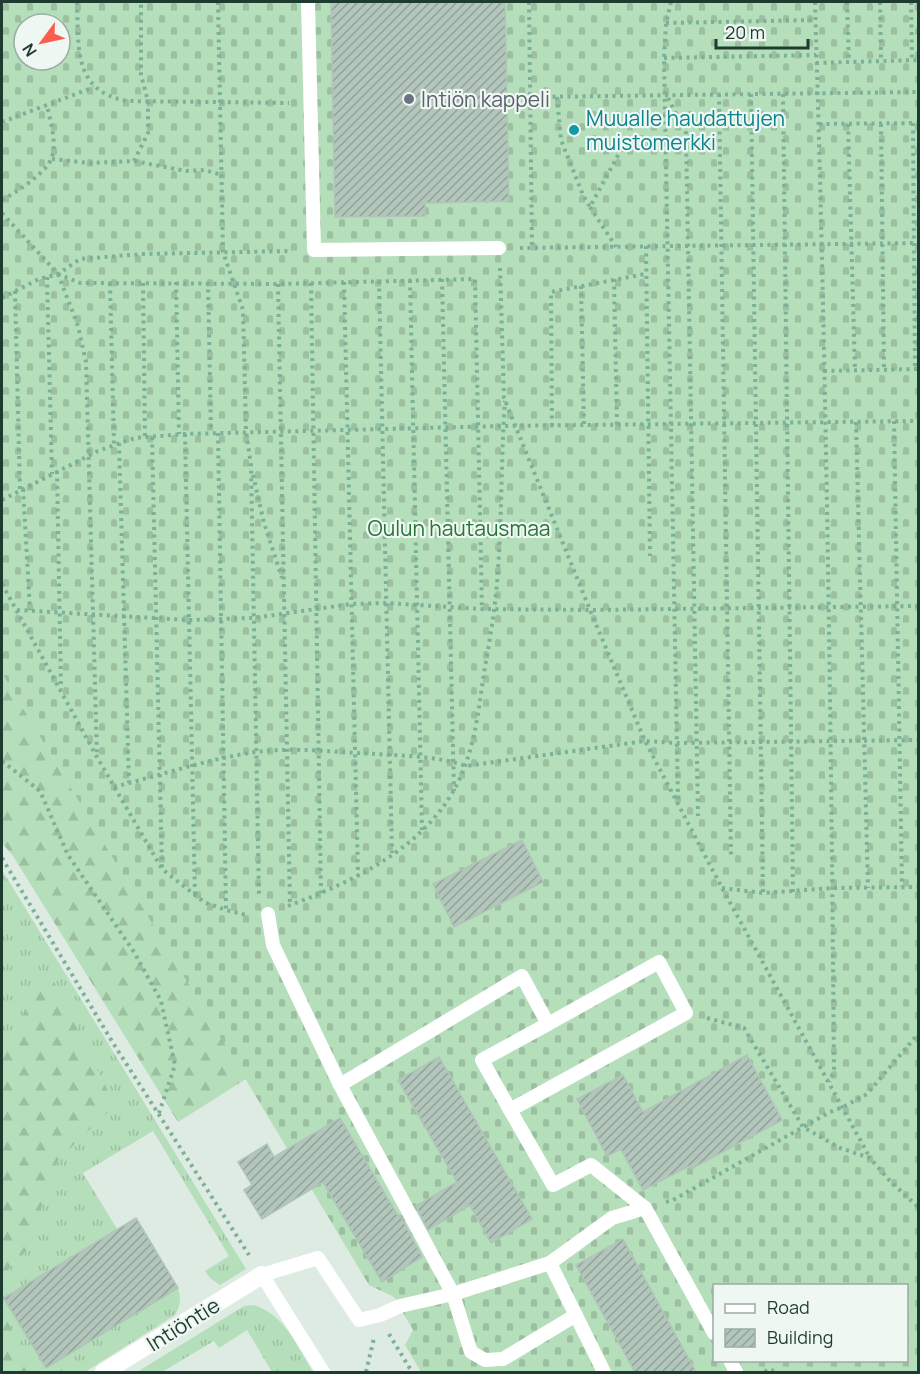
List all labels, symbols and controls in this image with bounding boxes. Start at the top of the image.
north arrow [12,12,72,72]
scale bar [716,12,808,50]
text: 20 m [725,20,765,44]
text: N [17,39,42,61]
place label: Intiön kappeli [421,85,550,113]
marker: Intiön kappeli [402,92,416,106]
place label: Muualle haudattujen muistomerkki [586,104,785,156]
marker: Muualle haudattujen muistomerkki [567,123,581,137]
park label: Oulun hautausmaa [367,514,551,542]
legend [713,1284,908,1362]
street label: Intiöntie [141,1291,225,1357]
text: Road [767,1295,810,1319]
text: Building [767,1325,833,1349]

